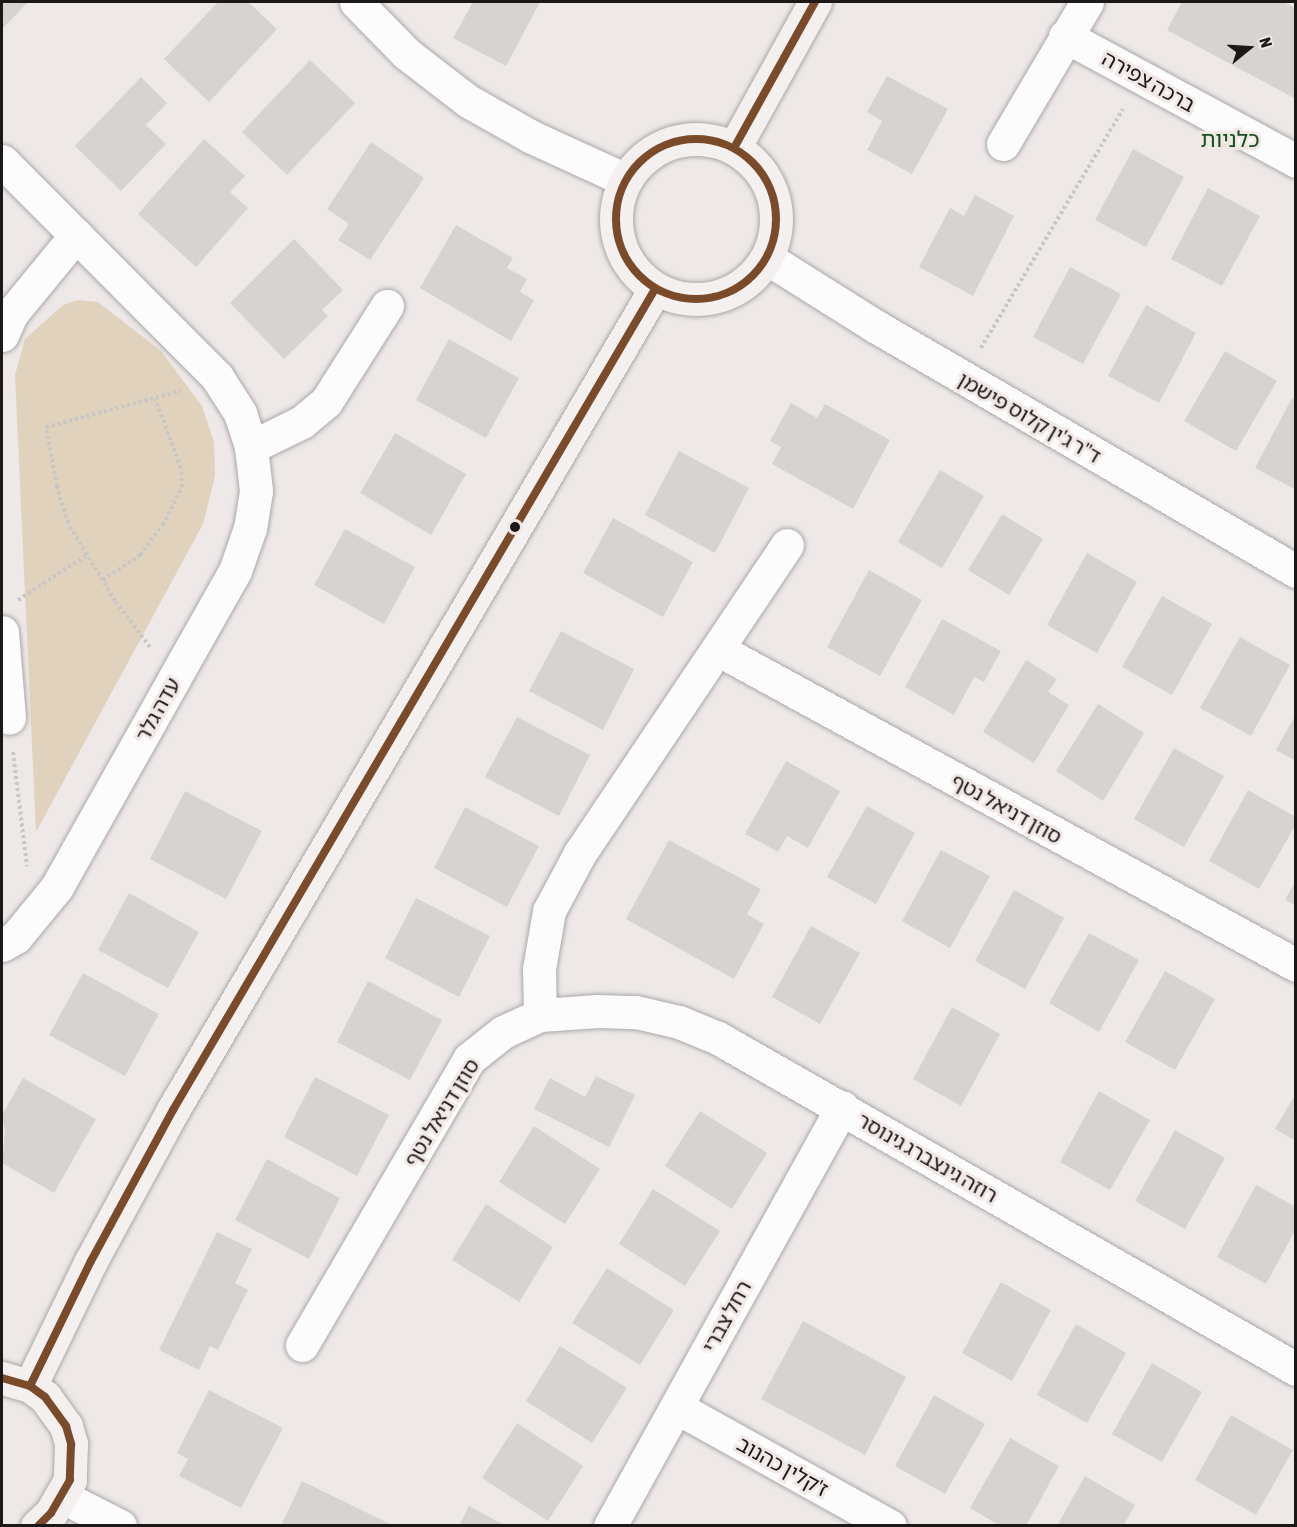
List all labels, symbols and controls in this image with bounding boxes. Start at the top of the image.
north arrow [1219,18,1279,78]
text: N [1256,35,1276,50]
street label: ברכה צפירה [1098,45,1200,117]
district label: כלניות [1200,127,1260,153]
street label: ד"ר ג'ין קלוס פישמן [954,366,1106,468]
unlabelled marker [509,521,521,533]
street label: עדה גלר [129,673,185,745]
street label: סוזן דניאל נטף [947,767,1067,849]
street label: סוזן דניאל נטף [398,1053,484,1171]
street label: רוזה גינצברג גינוסר [853,1107,1003,1207]
street label: רחל צברי [696,1276,756,1356]
street label: ז'קלין כהנוב [733,1431,833,1501]

